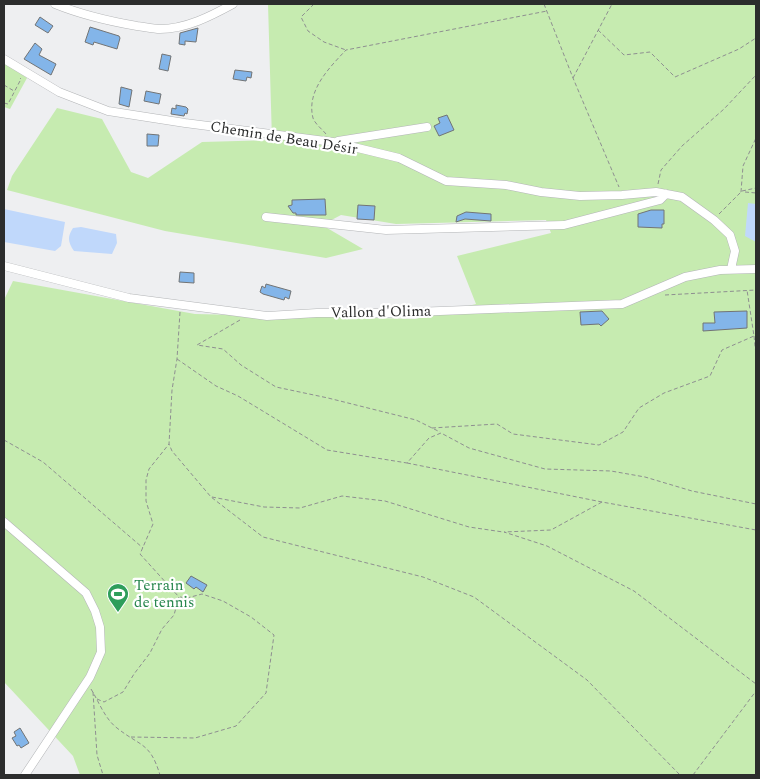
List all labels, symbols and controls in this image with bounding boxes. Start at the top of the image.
street label: Chemin de Beau Désir [209,115,359,161]
street label: Vallon d'Olima [331,300,432,324]
place label: Terrain de tennis [134,574,195,614]
sports icon: Terrain de tennis [106,582,130,613]

